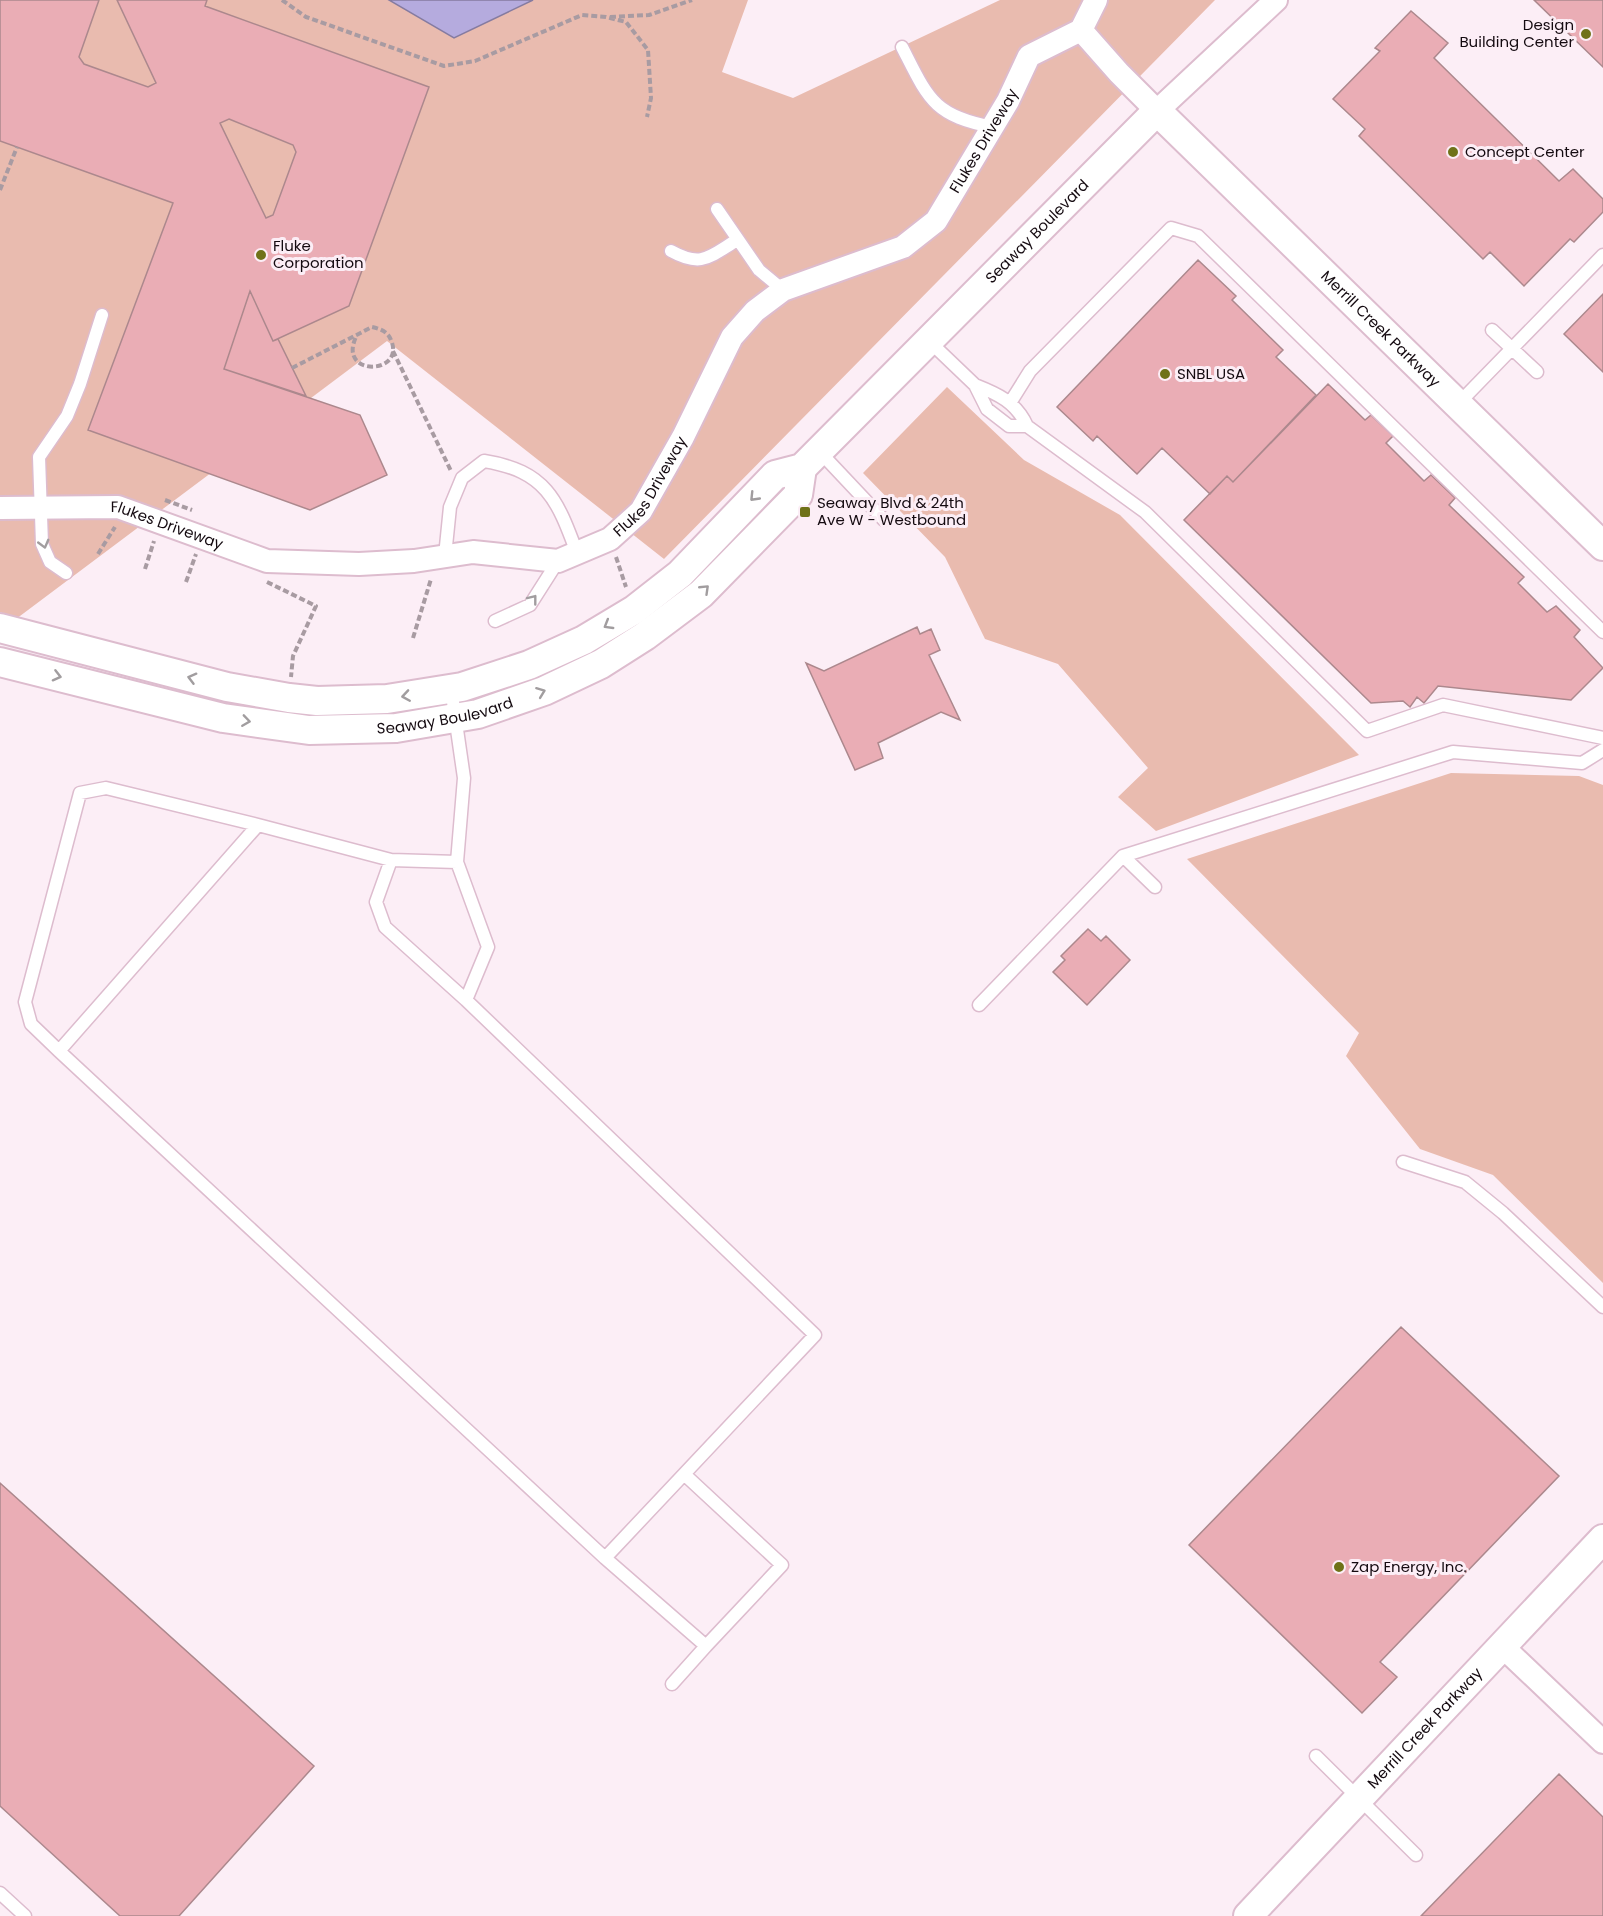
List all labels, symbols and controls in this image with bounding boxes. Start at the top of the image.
place label: Design Building Center [1459,14,1574,52]
marker: Design Building Center [1579,27,1593,41]
street label: Flukes Driveway [944,84,1023,197]
place label: Concept Center [1465,141,1585,162]
marker: Concept Center [1446,145,1460,159]
street label: Seaway Boulevard [980,174,1093,288]
place label: Fluke Corporation [273,235,364,273]
marker: Fluke Corporation [254,248,268,262]
street label: Merrill Creek Parkway [1316,265,1446,392]
place label: SNBL USA [1177,363,1245,384]
marker: SNBL USA [1158,367,1172,381]
street label: Flukes Driveway [608,432,692,541]
one-way arrow [750,490,761,501]
place label: Seaway Blvd & 24th Ave W - Westbound [817,492,966,530]
street label: Flukes Driveway [111,496,227,554]
marker: Seaway Blvd & 24th Ave W - Westbound [798,505,812,519]
one-way arrow [36,539,49,549]
one-way arrow [698,586,709,597]
one-way arrow [526,595,537,606]
one-way arrow [604,618,614,629]
one-way arrow [52,669,62,682]
one-way arrow [187,673,198,685]
one-way arrow [534,687,545,699]
one-way arrow [401,689,410,701]
street label: Seaway Boulevard [377,692,516,738]
one-way arrow [242,715,251,727]
place label: Zap Energy, Inc. [1351,1556,1467,1577]
marker: Zap Energy, Inc. [1332,1560,1346,1574]
street label: Merrill Creek Parkway [1362,1662,1487,1793]

